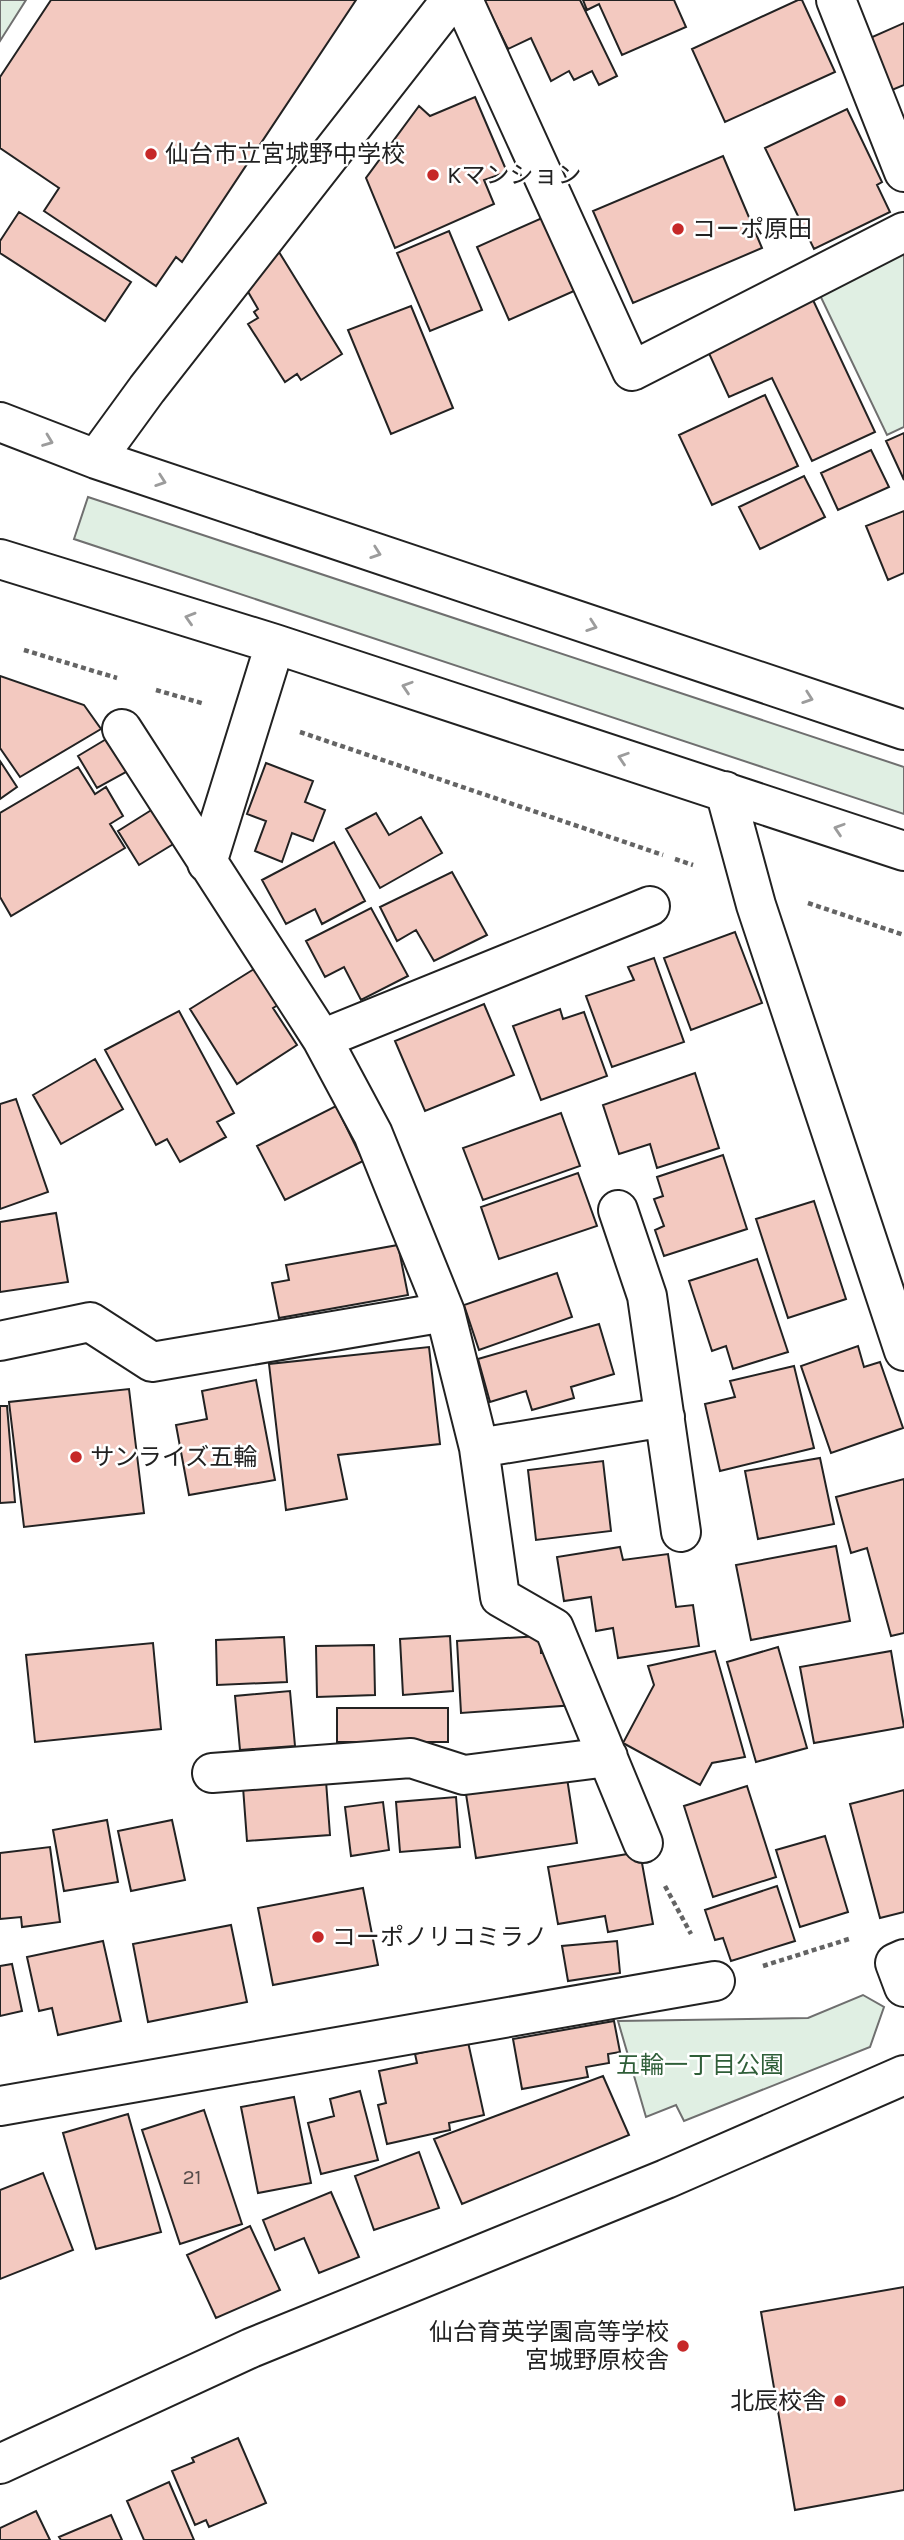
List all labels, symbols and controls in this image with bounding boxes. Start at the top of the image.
place label: 仙台市立宮城野中学校 [165,140,405,168]
marker: 仙台市立宮城野中学校 [143,146,159,162]
place label: Kマンション [447,161,582,189]
marker: Kマンション [425,167,441,183]
place label: コーポ原田 [692,215,812,243]
marker: コーポ原田 [670,221,686,237]
one-way arrow [41,432,53,446]
one-way arrow [154,473,166,487]
one-way arrow [370,545,382,559]
one-way arrow [184,612,197,626]
one-way arrow [586,617,598,632]
one-way arrow [401,681,414,695]
one-way arrow [801,690,813,704]
one-way arrow [618,751,630,766]
one-way arrow [834,823,846,837]
place label: サンライズ五輪 [90,1443,257,1471]
marker: サンライズ五輪 [68,1449,84,1465]
place label: コーポノリコミラノ [332,1923,548,1951]
marker: コーポノリコミラノ [310,1929,326,1945]
park label: 五輪一丁目公園 [616,2051,784,2079]
house number: 21 [182,2165,202,2189]
place label: 仙台育英学園高等学校 宮城野原校舎 [429,2318,669,2374]
marker: 仙台育英学園高等学校 宮城野原校舎 [675,2338,691,2354]
place label: 北辰校舎 [730,2387,826,2415]
marker: 北辰校舎 [832,2393,848,2409]

